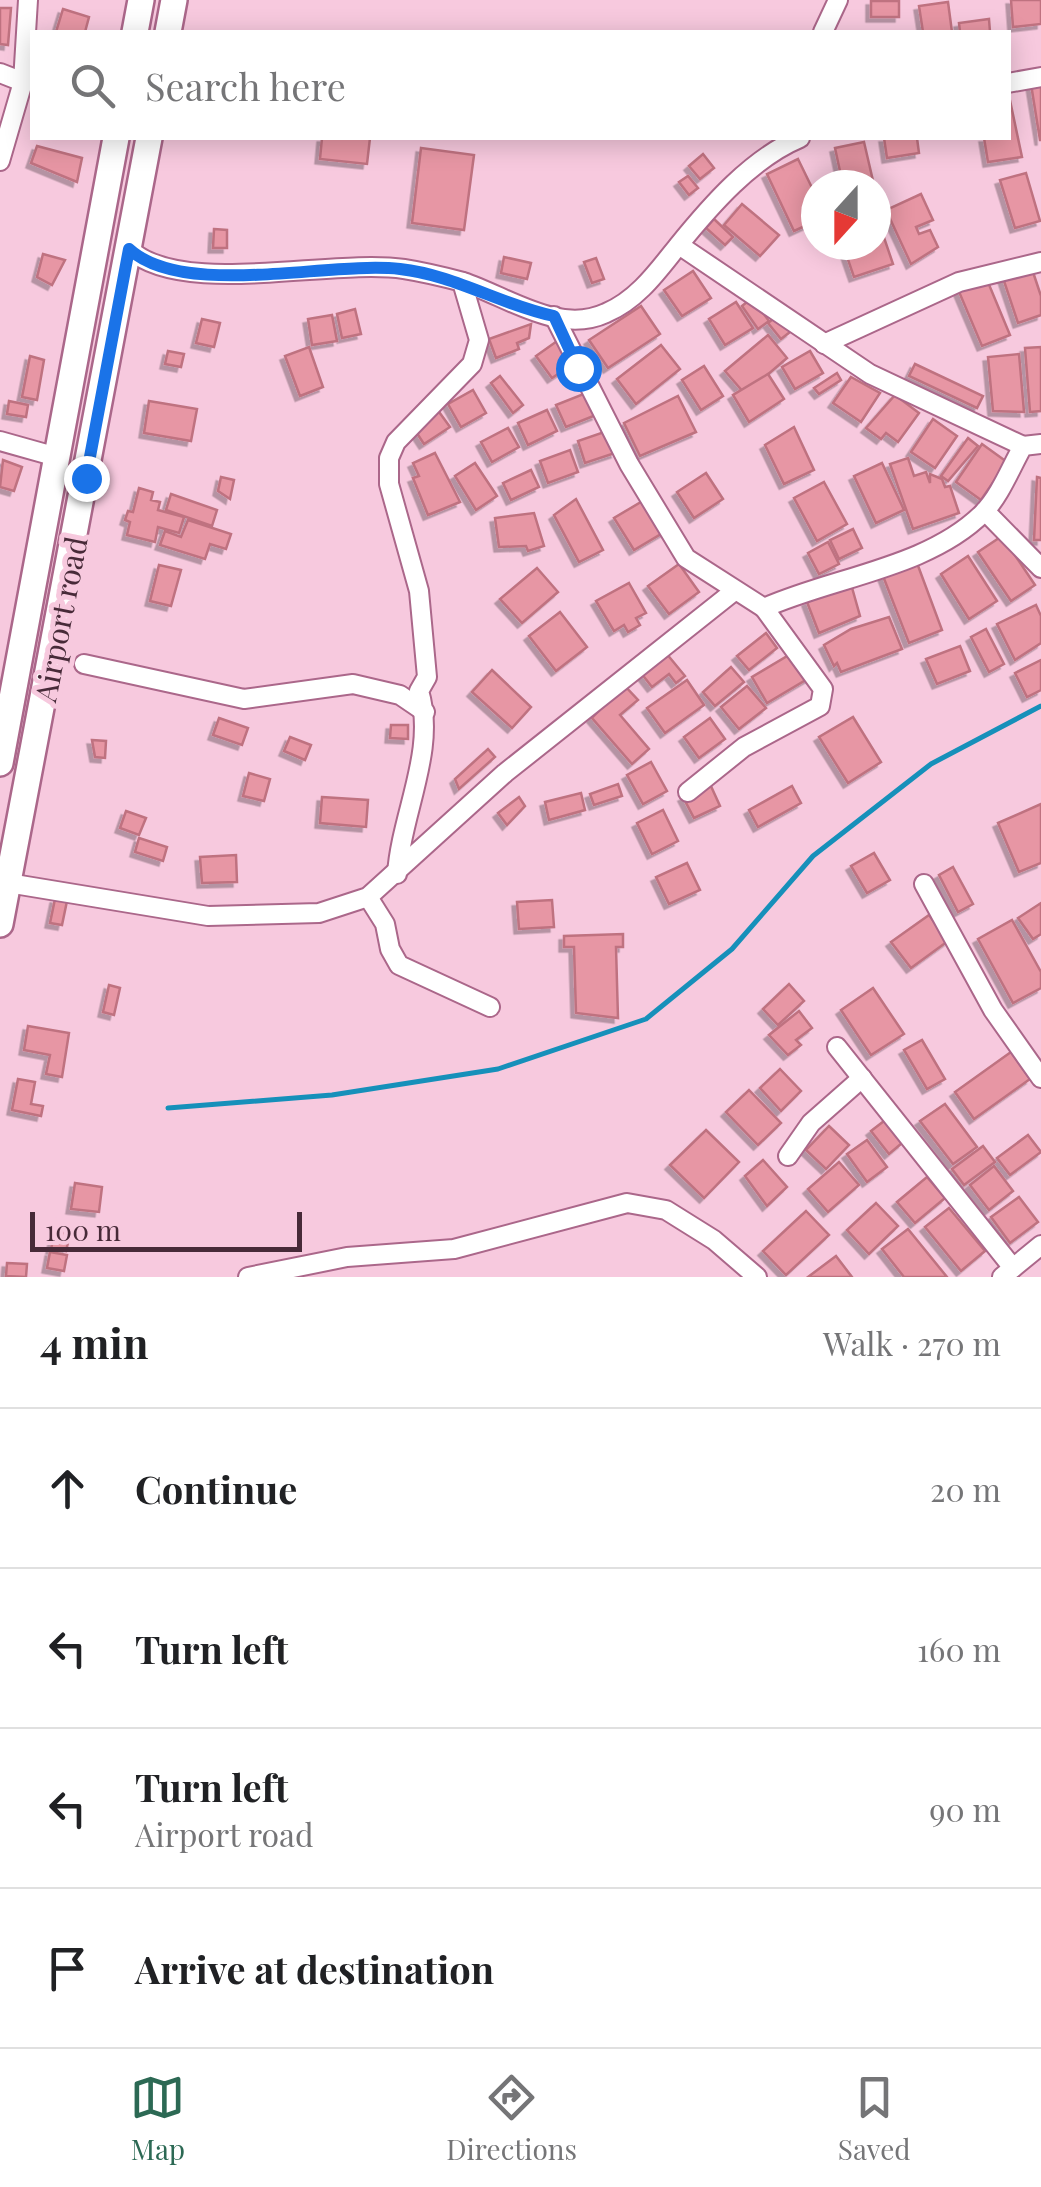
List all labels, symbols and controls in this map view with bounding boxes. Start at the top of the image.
search box [30,30,1011,140]
icon: search [65,58,120,113]
text: Search here [145,60,346,111]
north arrow [801,170,891,260]
route start [556,346,602,392]
route end [64,456,110,502]
street label: Airport road [24,533,96,706]
scale bar [30,1207,302,1252]
text: 100 m [45,1211,121,1248]
text: 4 min [40,1314,149,1370]
text: Walk · 270 m [823,1321,1001,1364]
icon: ahead [40,1461,95,1516]
text: Continue [135,1463,297,1514]
text: 20 m [930,1467,1001,1510]
icon: left [40,1621,95,1676]
text: Turn left [135,1623,288,1674]
text: 160 m [917,1627,1001,1670]
text: Turn left [135,1761,288,1812]
icon: left [40,1781,95,1836]
text: 90 m [929,1787,1001,1830]
text: Airport road [135,1812,314,1855]
icon: arrive [40,1941,95,1996]
text: Arrive at destination [135,1943,494,1994]
tab: Map [130,2070,185,2167]
tab: Directions [446,2070,577,2167]
tab: Saved [838,2070,911,2167]

